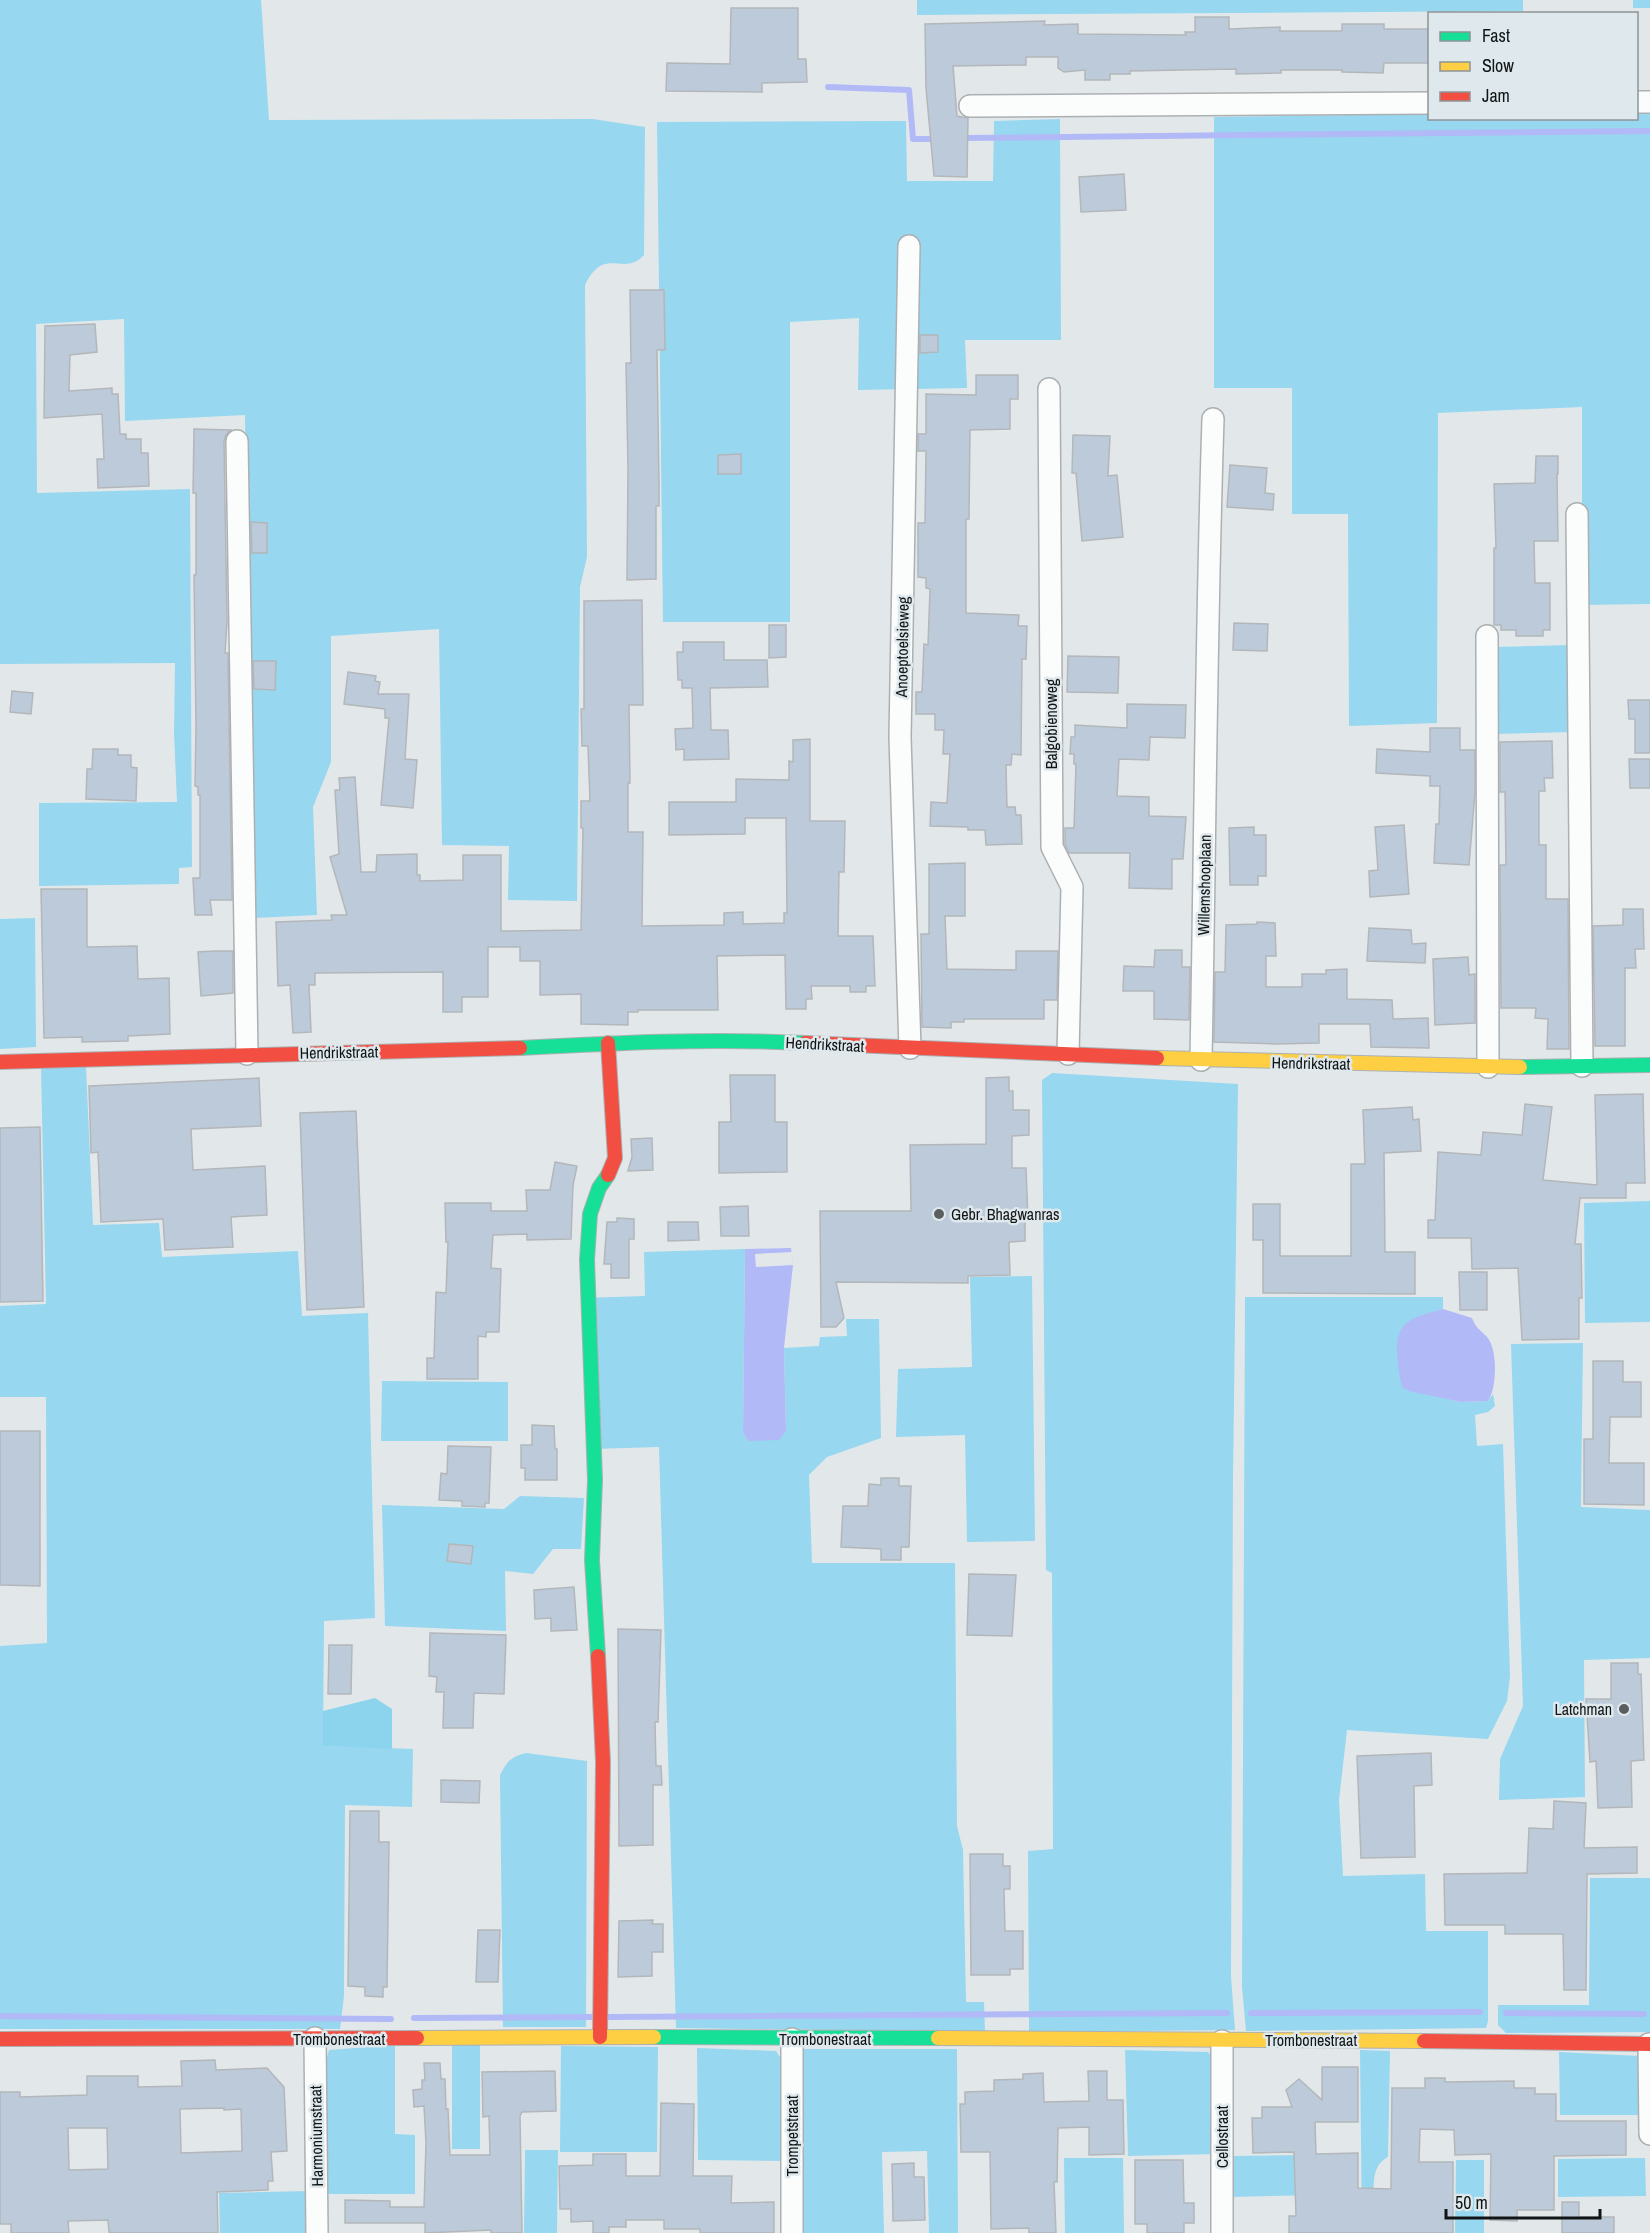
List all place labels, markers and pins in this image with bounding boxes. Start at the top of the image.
place label: Gebr. Bhagwanras [951,1203,1060,1225]
marker: Gebr. Bhagwanras [932,1207,946,1221]
place label: Latchman [1554,1698,1612,1720]
marker: Latchman [1617,1702,1631,1716]

